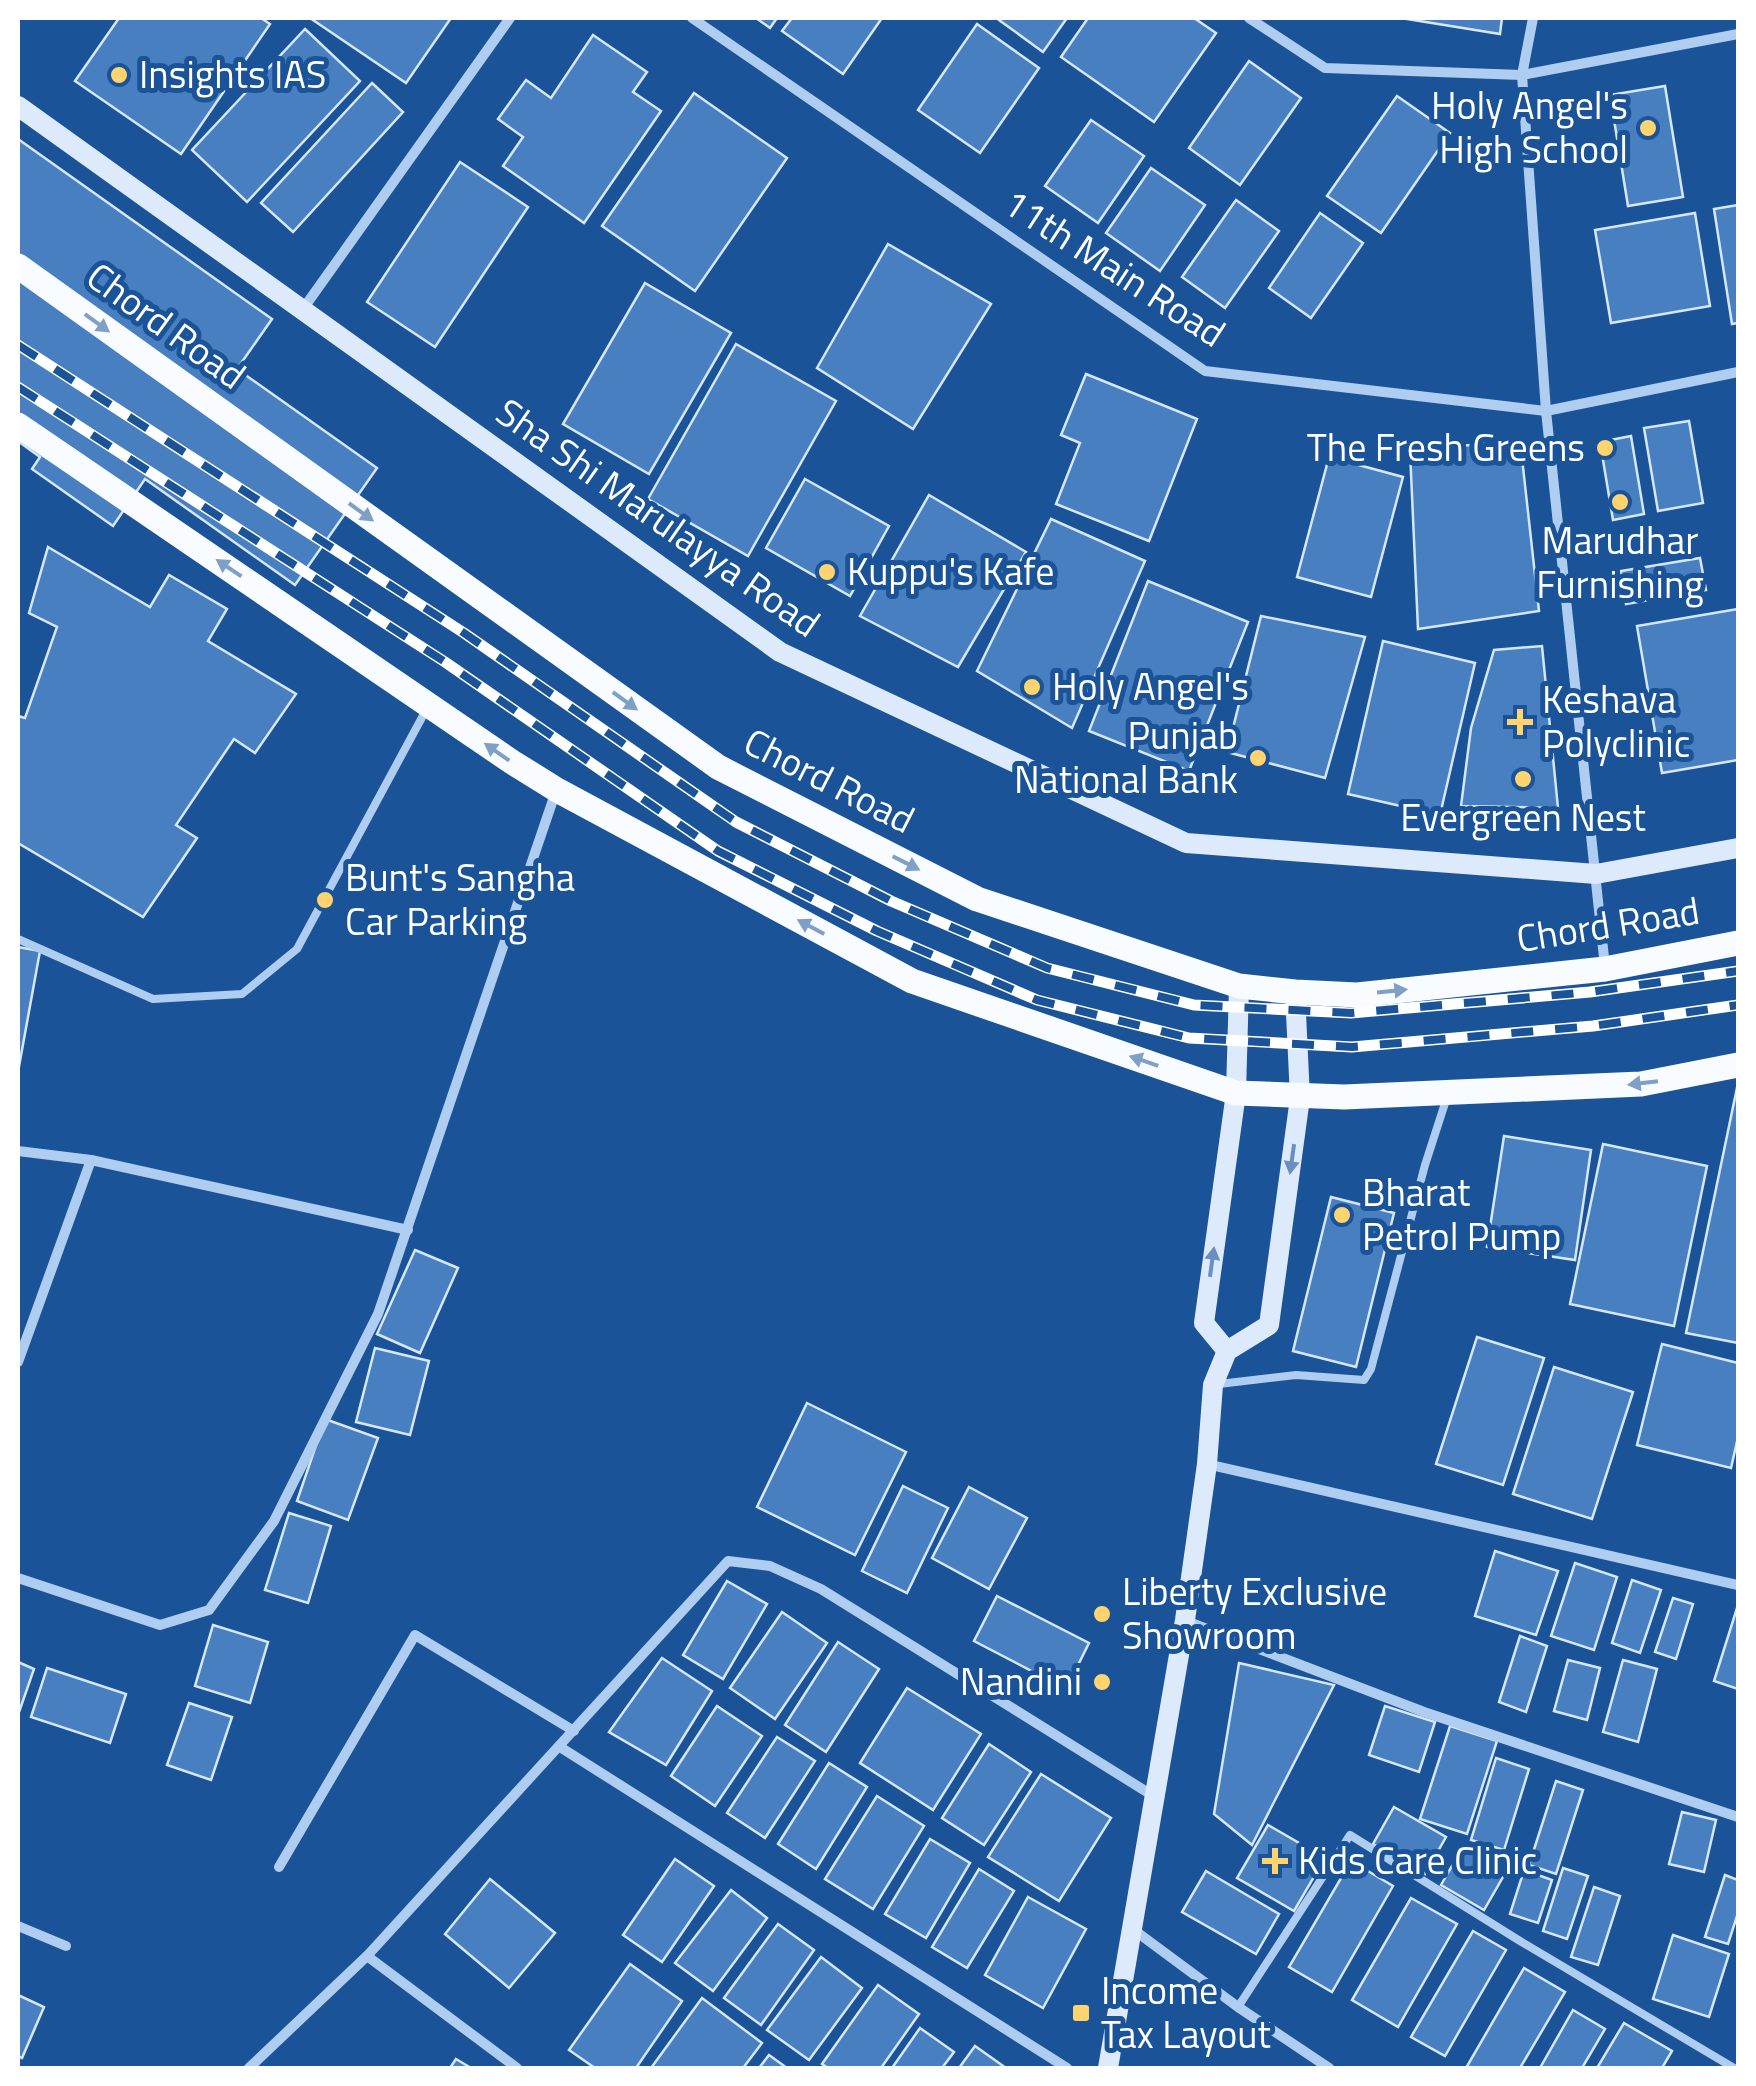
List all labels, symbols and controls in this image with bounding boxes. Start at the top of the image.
place label: Insights IAS [139,45,326,103]
marker: Insights IAS [108,64,130,86]
place label: Holy Angel's High School [1431,76,1628,178]
marker: Holy Angel's High School [1637,117,1659,139]
street label: 11th Main Road [992,173,1237,361]
street label: Chord Road [75,247,258,403]
one-way arrow [84,313,110,332]
street label: Sha Shi Marulayya Road [485,383,832,651]
place label: The Fresh Greens [1307,418,1585,476]
marker: The Fresh Greens [1594,437,1616,459]
marker: Marudhar Furnishing [1609,491,1631,513]
one-way arrow [348,502,374,521]
place label: Marudhar Furnishing [1536,511,1704,613]
place label: Kuppu's Kafe [847,542,1054,600]
one-way arrow [215,559,242,578]
marker: Kuppu's Kafe [816,561,838,583]
place label: Holy Angel's [1052,657,1249,715]
place label: Keshava Polyclinic [1542,670,1690,772]
marker: Holy Angel's [1021,676,1043,698]
one-way arrow [612,691,638,710]
place label: Punjab National Bank [1014,706,1238,808]
marker: Keshava Polyclinic [1507,709,1533,735]
street label: Chord Road [734,712,925,848]
one-way arrow [484,742,510,762]
marker: Punjab National Bank [1247,747,1269,769]
marker: Evergreen Nest [1512,768,1534,790]
place label: Evergreen Nest [1400,788,1646,846]
place label: Bunt's Sangha Car Parking [345,848,575,950]
one-way arrow [892,854,921,871]
street label: Chord Road [1512,881,1704,967]
marker: Bunt's Sangha Car Parking [314,889,336,911]
one-way arrow [797,918,826,935]
one-way arrow [1377,983,1409,999]
one-way arrow [1129,1053,1159,1068]
one-way arrow [1626,1075,1658,1091]
one-way arrow [1283,1143,1299,1175]
place label: Bharat Petrol Pump [1362,1163,1561,1265]
marker: Bharat Petrol Pump [1331,1204,1353,1226]
one-way arrow [1205,1246,1221,1277]
place label: Liberty Exclusive Showroom [1122,1562,1387,1664]
marker: Liberty Exclusive Showroom [1091,1603,1113,1625]
place label: Nandini [960,1652,1082,1710]
marker: Nandini [1091,1671,1113,1693]
place label: Kids Care Clinic [1298,1831,1537,1889]
marker: Kids Care Clinic [1262,1848,1288,1874]
place label: Income Tax Layout [1101,1961,1271,2063]
marker: Income Tax Layout [1070,2002,1092,2024]

